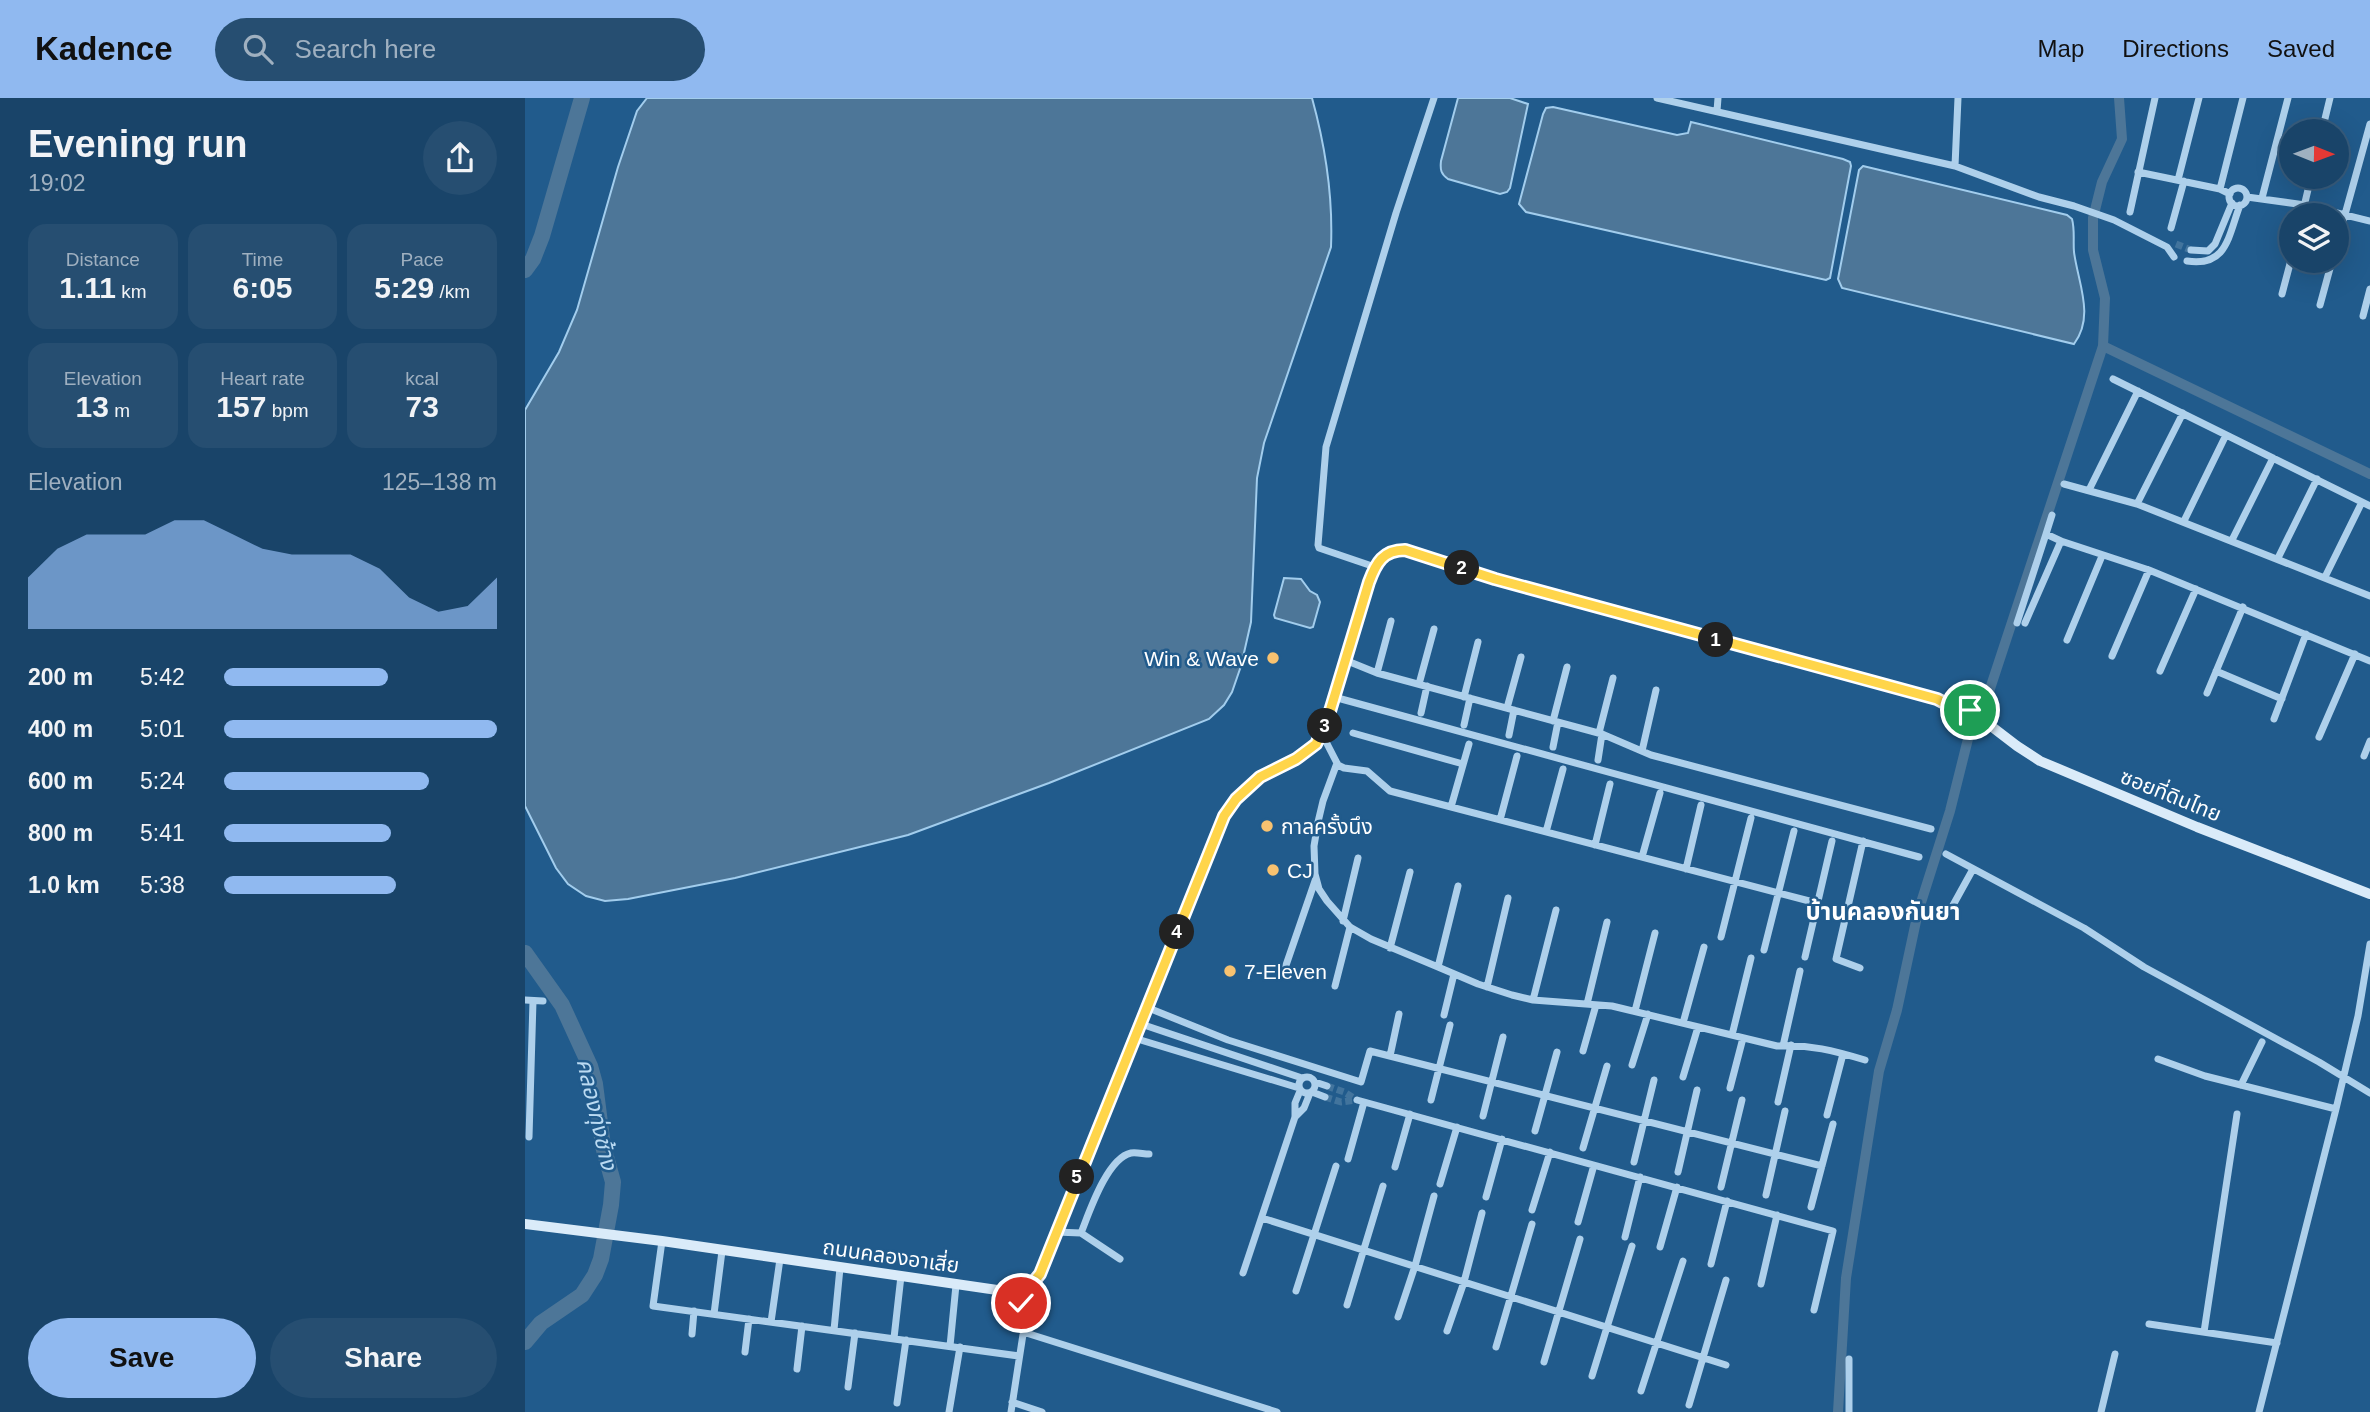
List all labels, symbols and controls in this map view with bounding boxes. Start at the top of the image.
search box [215,18,705,81]
text: Kadence [35,30,173,67]
icon: search [239,30,277,68]
text: Search here [295,34,436,64]
text: Map [2038,35,2084,62]
text: Directions [2122,35,2229,62]
text: Saved [2267,35,2335,62]
north arrow [2279,119,2349,189]
map controls [2279,119,2349,273]
button: share [423,121,497,195]
text: Evening run [28,123,248,165]
text: 19:02 [28,170,86,196]
button: layers [2279,203,2349,273]
text: Distance [66,249,140,270]
text: Time [242,249,283,270]
text: Pace [401,249,444,270]
text: 1.11 [59,271,116,304]
text: 6:05 [232,271,293,304]
text: 5:29 [374,271,434,304]
text: km [116,281,147,302]
text: /km [434,281,470,302]
text: Elevation [64,368,142,389]
text: Heart rate [220,368,305,389]
text: kcal [405,368,439,389]
text: 13 [76,390,109,423]
text: 157 [216,390,266,423]
text: 73 [405,390,439,423]
text: m [109,400,130,421]
text: bpm [266,400,309,421]
text: Elevation [28,469,123,495]
text: 125–138 m [382,469,497,495]
pin: 2 [1445,550,1479,586]
text: 2 [1456,557,1467,578]
pin: 1 [1699,622,1733,658]
text: 1 [1710,629,1721,650]
place label: Win & Wave [1144,647,1259,670]
marker: Win & Wave [1265,650,1281,666]
text: 200 m [28,664,93,690]
text: 5:42 [140,664,185,690]
pin [1940,680,2000,740]
icon: arrive [1951,691,1989,729]
pin: 3 [1307,708,1343,744]
text: 3 [1319,715,1330,736]
text: 400 m [28,716,93,742]
text: 5:01 [140,716,185,742]
street label: ซอยที่ดินไทย [2117,762,2226,826]
text: 600 m [28,768,93,794]
text: 5:24 [140,768,185,794]
place label: กาลครั้งนึง [1281,813,1373,838]
marker: กาลครั้งนึง [1259,818,1275,834]
text: 800 m [28,820,93,846]
text: 5:41 [140,820,185,846]
place label: CJ [1287,859,1313,882]
marker: CJ [1265,862,1281,878]
text: 1.0 km [28,872,100,898]
text: 5:38 [140,872,185,898]
district label: บ้านคลองกันยา [1806,898,1960,925]
pin: 4 [1159,914,1195,950]
text: 4 [1171,921,1182,942]
place label: 7-Eleven [1244,960,1327,983]
marker: 7-Eleven [1222,963,1238,979]
water label: คลองทุ่งช้าง [571,1056,623,1174]
pin: 5 [1059,1160,1095,1194]
text: 5 [1071,1166,1082,1187]
street label: ถนนคลองอาเสี่ย [821,1232,961,1277]
pin [991,1273,1051,1333]
icon: check [1002,1284,1040,1322]
button: Save [28,1318,256,1398]
button: Share [270,1318,497,1398]

